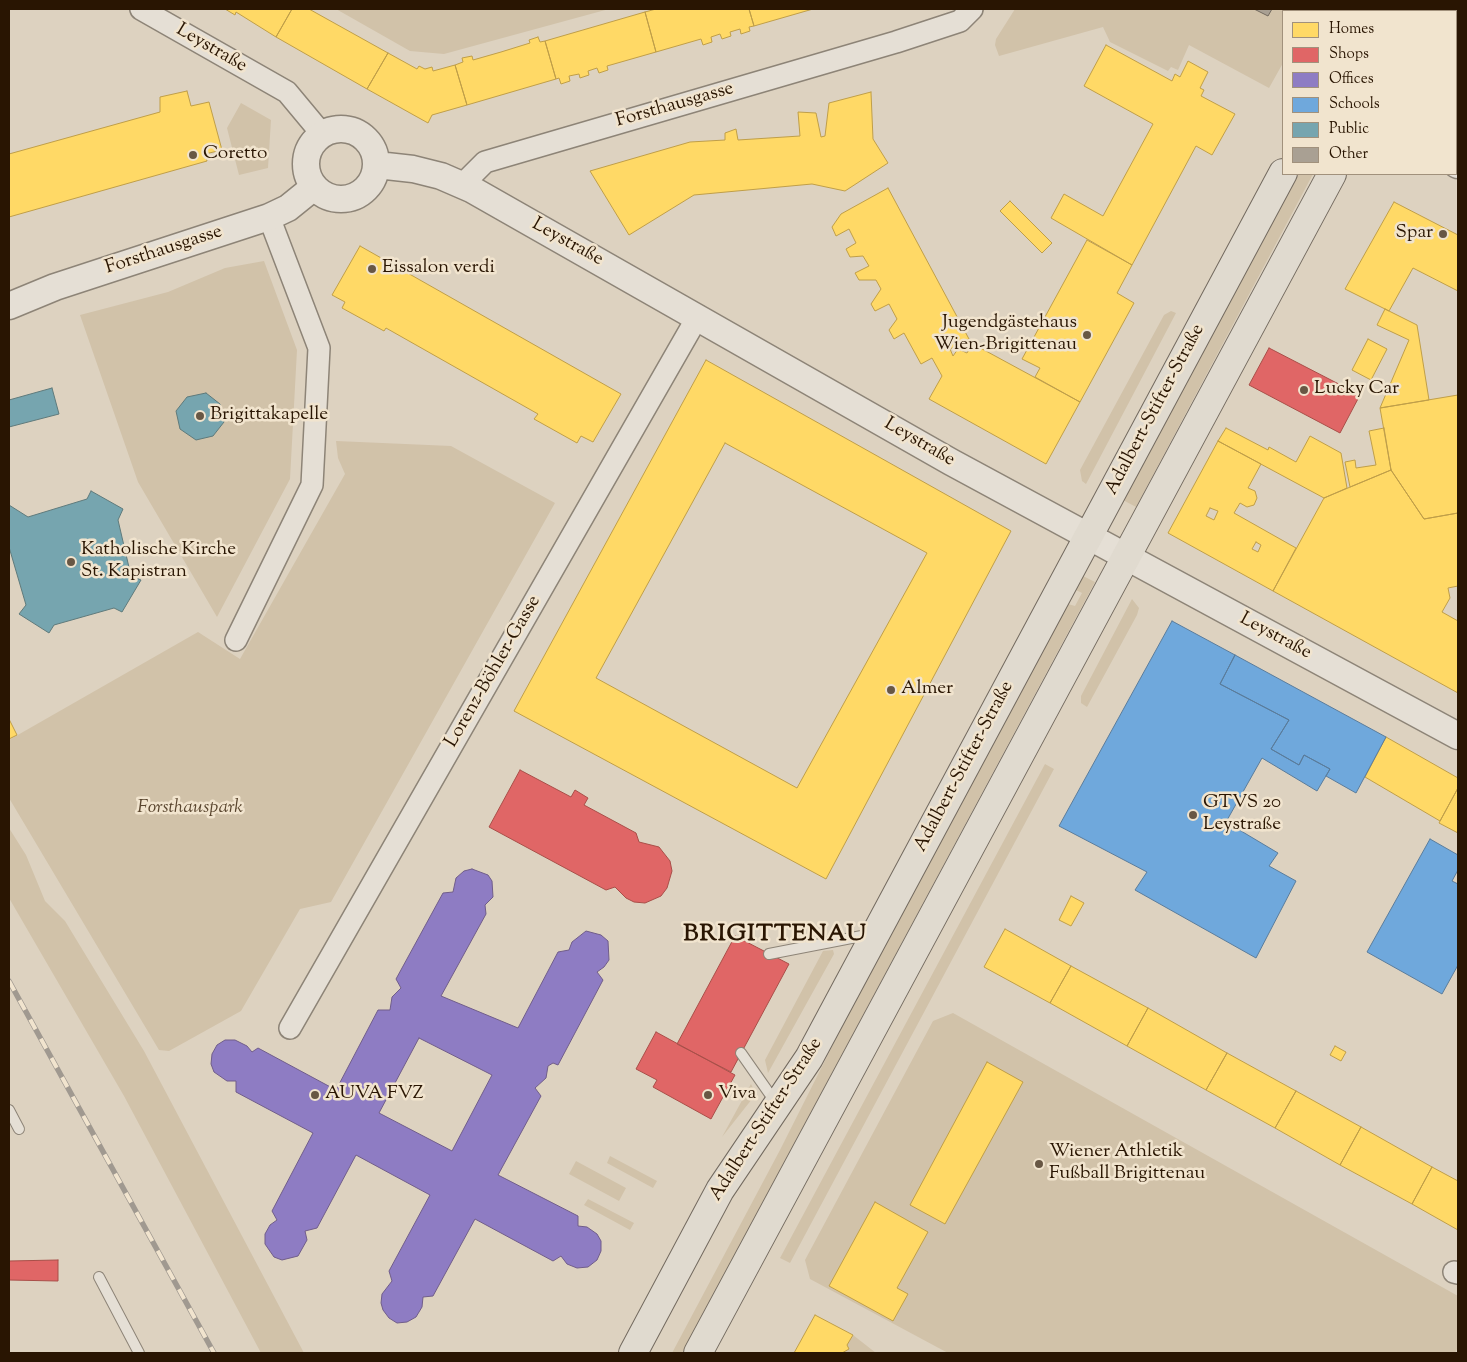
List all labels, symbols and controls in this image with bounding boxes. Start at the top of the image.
legend [1282,10,1457,175]
text: Homes [1329,19,1374,40]
street label: Leystraße [171,20,251,78]
text: Shops [1329,44,1369,65]
text: Offices [1329,69,1374,90]
street label: Forsthausgasse [613,78,737,134]
text: Schools [1329,94,1380,115]
text: Public [1329,119,1369,140]
place label: Coretto [203,144,267,166]
text: Other [1329,144,1368,165]
marker: Coretto [187,149,199,161]
street label: Leystraße [527,214,607,272]
street label: Forsthausgasse [103,221,225,281]
place label: Spar [1396,223,1433,245]
marker: Spar [1437,228,1449,240]
place label: Eissalon verdi [382,258,495,280]
marker: Eissalon verdi [366,263,378,275]
place label: Jugendgästehaus Wien-Brigittenau [934,313,1077,357]
street label: Adalbert-Stifter-Straße [1101,321,1211,499]
marker: Jugendgästehaus Wien-Brigittenau [1081,329,1093,341]
place label: Lucky Car [1314,379,1399,401]
marker: Lucky Car [1298,384,1310,396]
place label: Brigittakapelle [210,405,328,427]
marker: Brigittakapelle [194,410,206,422]
street label: Leystraße [879,414,959,472]
place label: Katholische Kirche St. Kapistran [81,540,236,584]
marker: Katholische Kirche St. Kapistran [65,556,77,568]
street label: Lorenz-Böhler-Gasse [441,592,547,752]
street label: Leystraße [1235,609,1315,665]
street label: Adalbert-Stifter-Straße [910,678,1020,856]
place label: Almer [901,679,953,701]
marker: Almer [885,684,897,696]
place label: GTVS 20 Leystraße [1203,793,1281,837]
park label: Forsthauspark [137,798,243,820]
marker: GTVS 20 Leystraße [1187,809,1199,821]
district label: BRIGITTENAU [682,922,868,950]
street label: Adalbert-Stifter-Straße [706,1034,828,1206]
place label: AUVA FVZ [325,1084,423,1106]
place label: Viva [718,1084,756,1106]
marker: AUVA FVZ [309,1089,321,1101]
marker: Viva [702,1089,714,1101]
place label: Wiener Athletik Fußball Brigittenau [1049,1142,1205,1186]
marker: Wiener Athletik Fußball Brigittenau [1033,1158,1045,1170]

